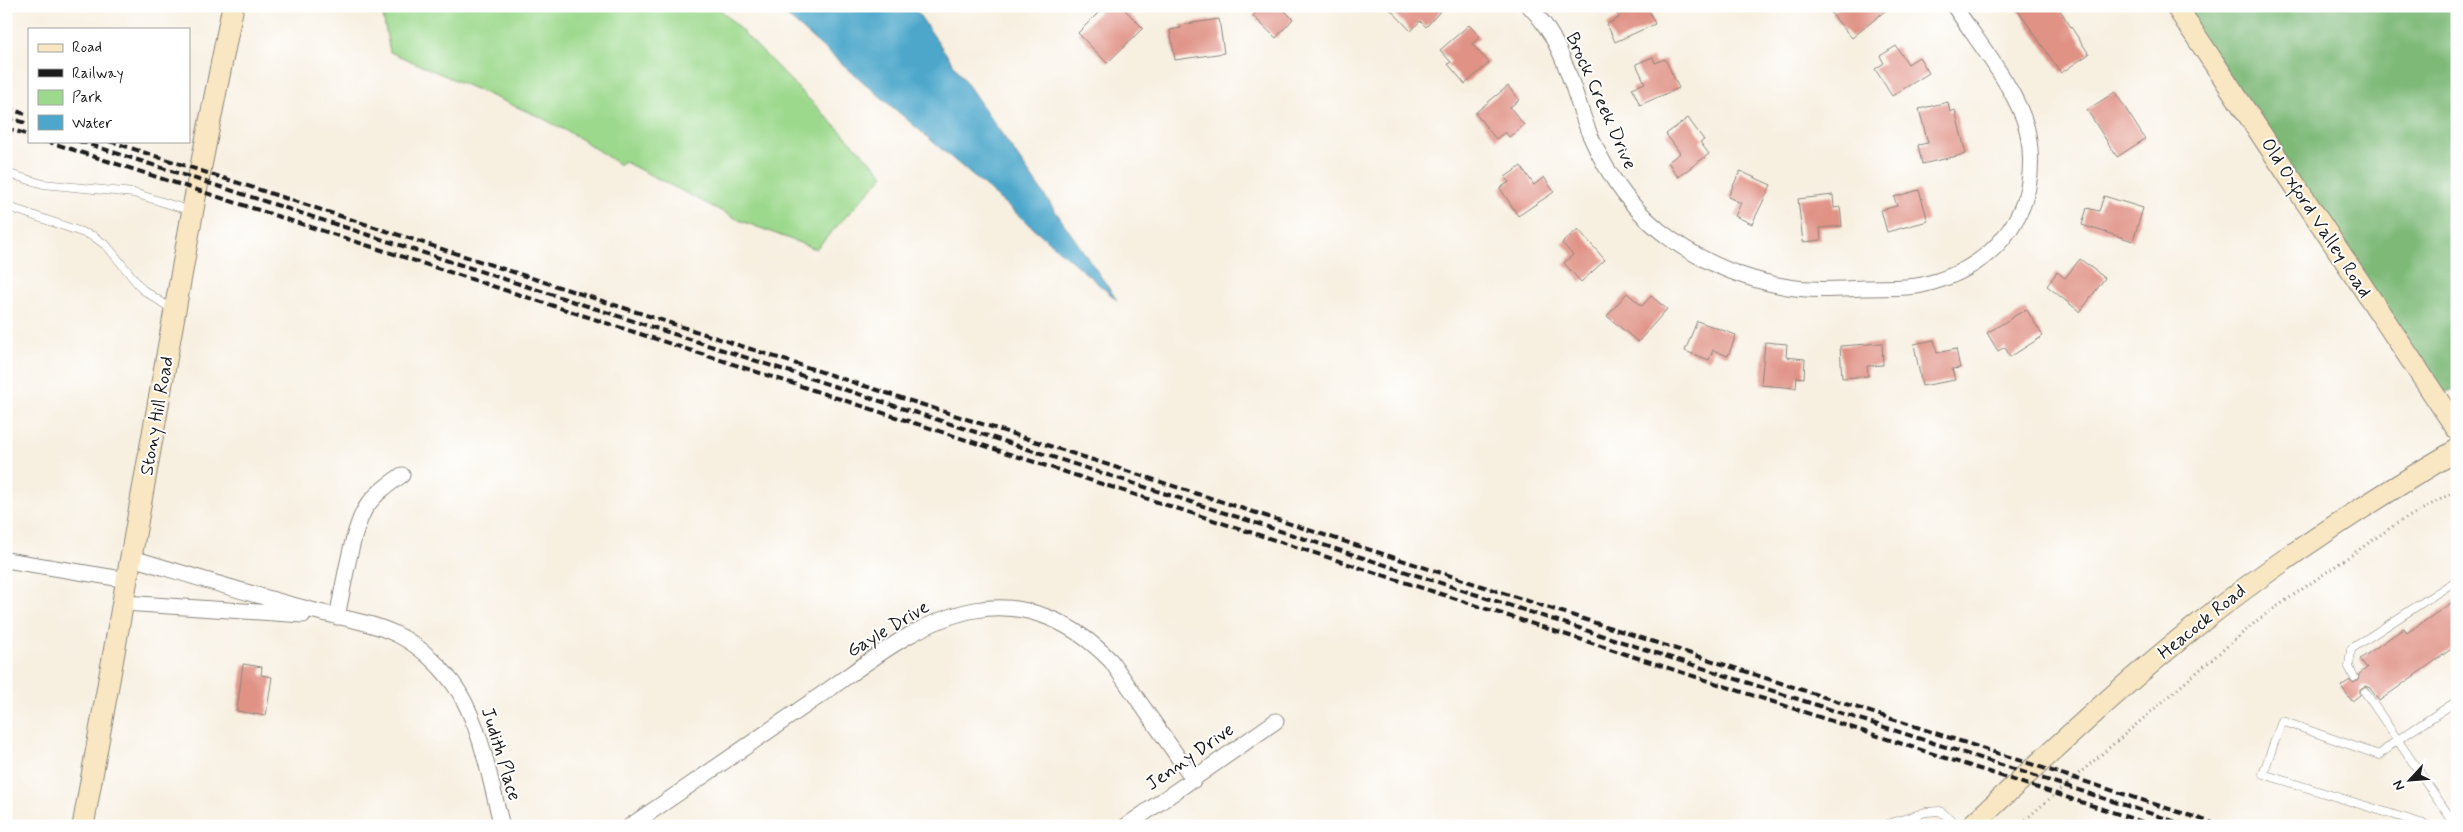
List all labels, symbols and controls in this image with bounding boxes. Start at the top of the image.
legend [28,28,190,142]
street label: Brock Creek Drive [1560,29,1642,173]
text: Road [72,38,102,58]
text: Railway [72,64,124,84]
text: Park [72,88,102,108]
text: Water [72,114,112,134]
street label: Old Oxford Valley Road [2252,133,2377,304]
street label: Stony Hill Road [134,354,181,478]
street label: Heacock Road [2153,579,2251,665]
street label: Gayle Drive [842,595,934,663]
street label: Judith Place [475,704,527,804]
street label: Jenny Drive [1141,717,1240,797]
north arrow [2386,754,2436,804]
text: N [2389,777,2409,793]

